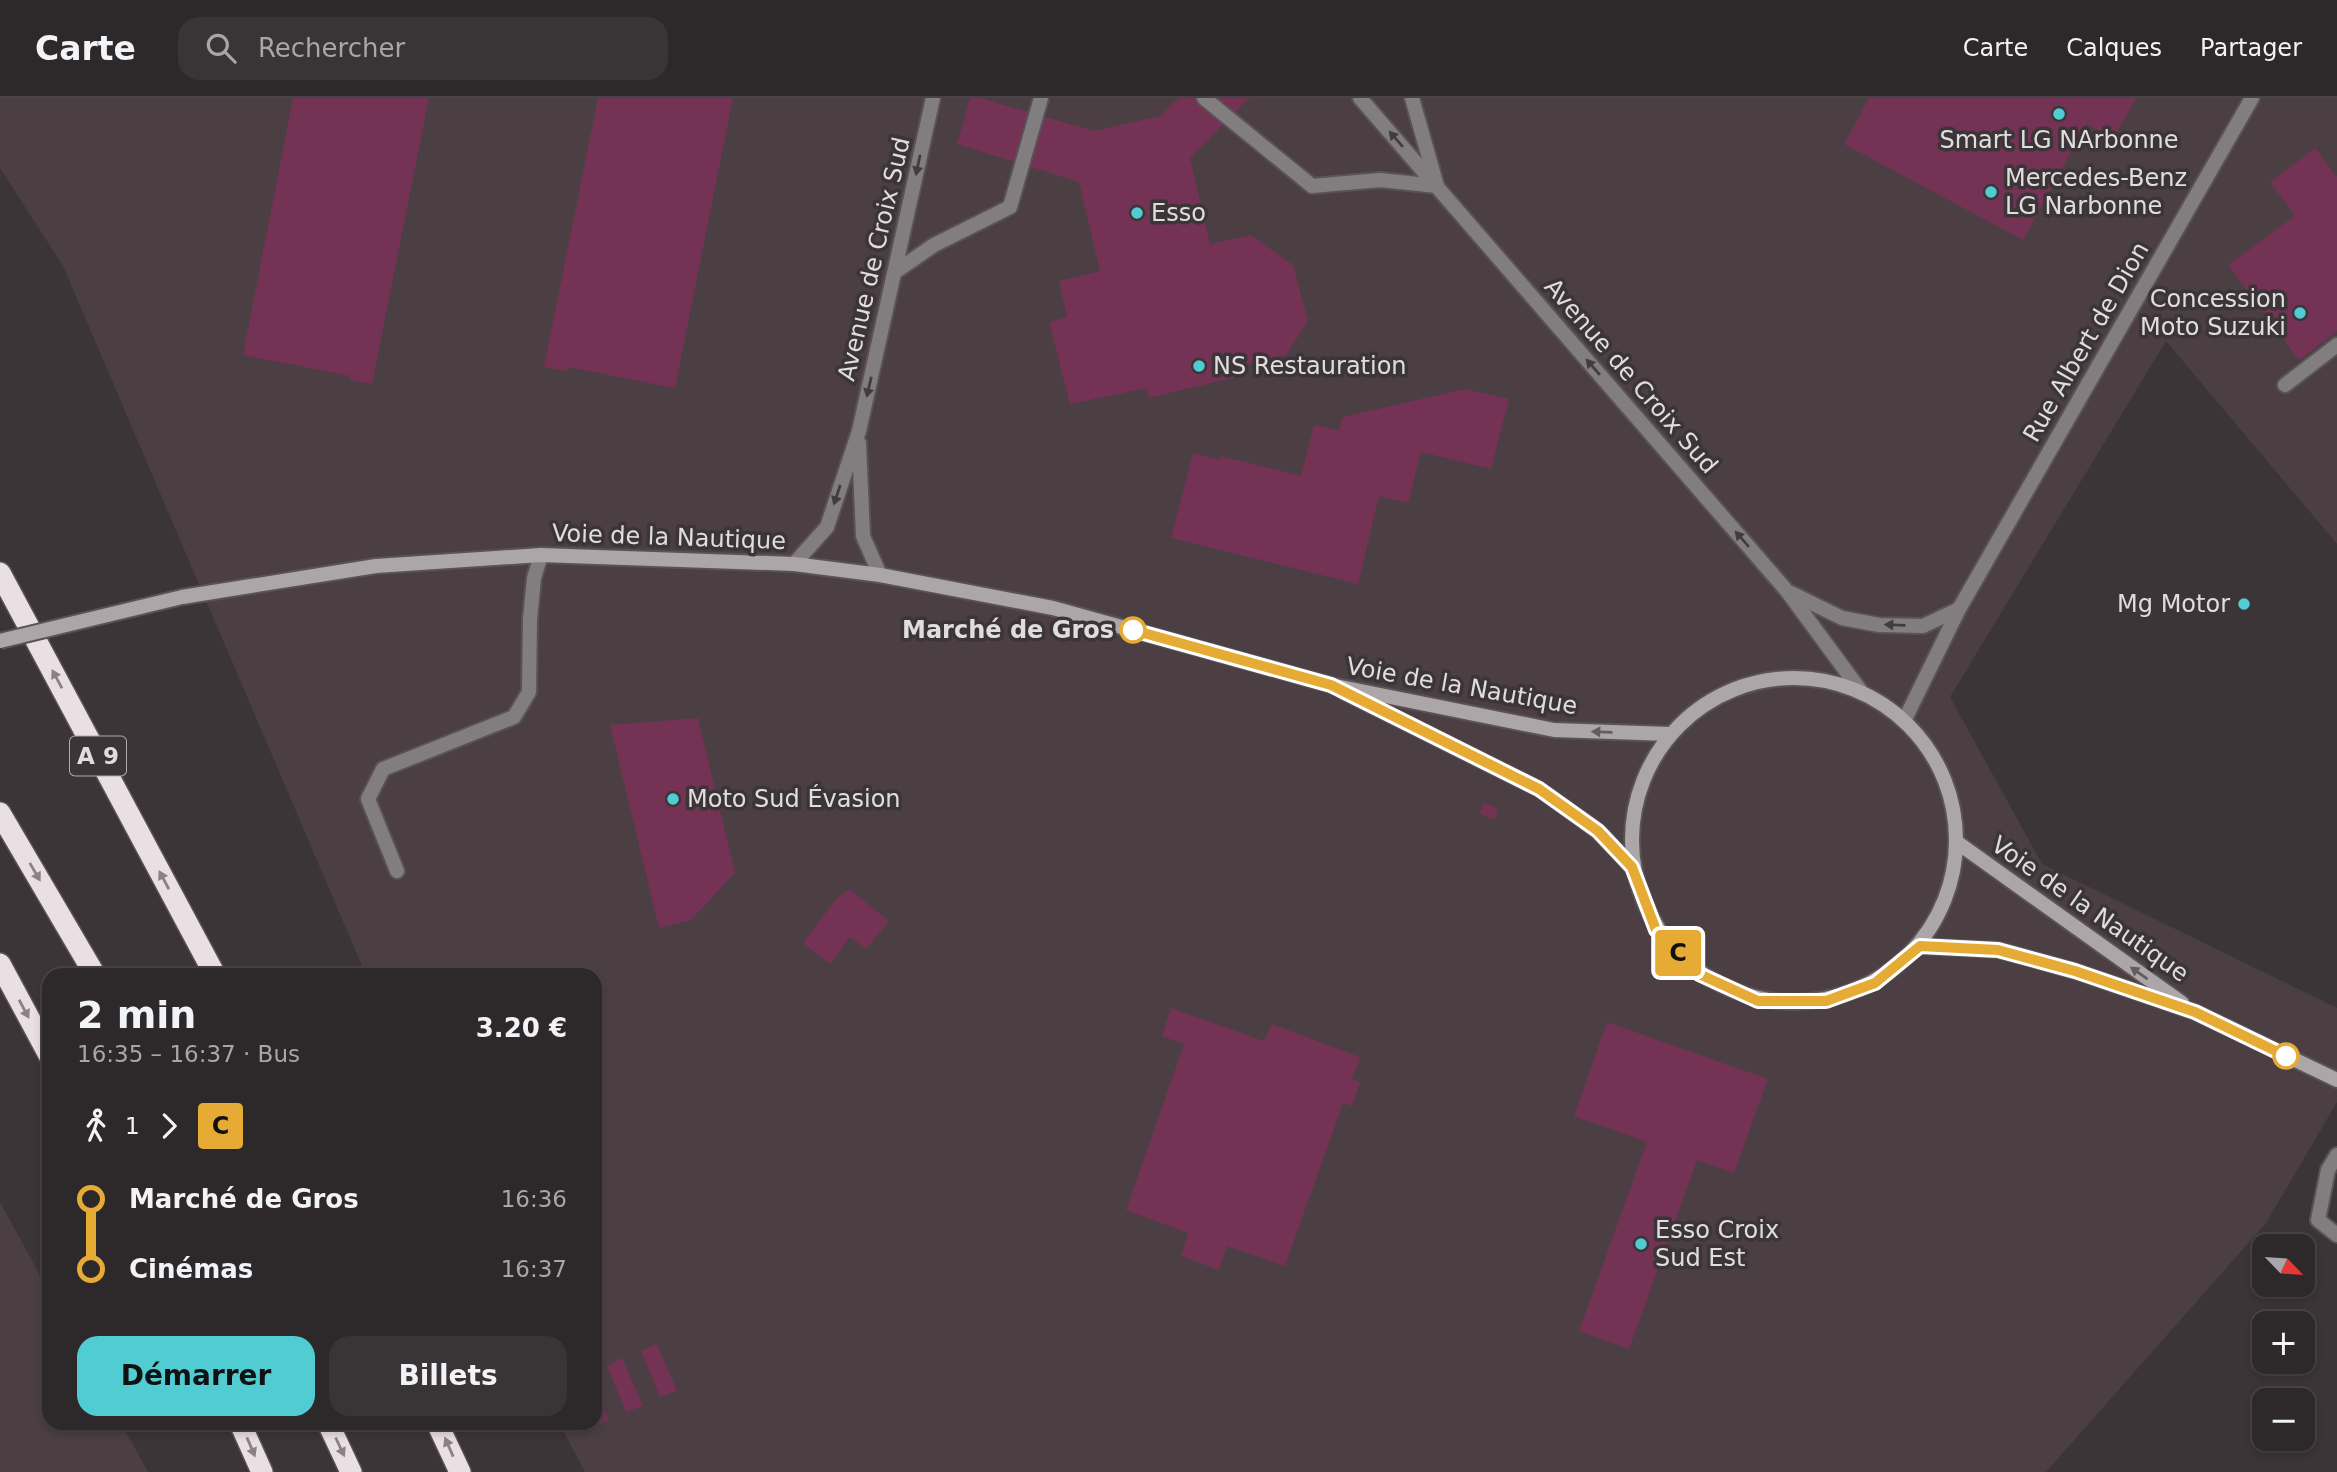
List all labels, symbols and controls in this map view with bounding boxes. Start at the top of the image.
search box [178,17,668,80]
text: Carte [35,29,136,68]
icon: search [202,29,240,67]
text: Rechercher [258,33,405,63]
text: Carte [1963,34,2028,62]
text: Calques [2066,34,2162,62]
text: Partager [2200,34,2302,62]
marker: Smart LG NArbonne [2051,106,2067,122]
place label: Smart LG NArbonne [1939,126,2179,154]
one-way arrow [1389,131,1404,148]
street label: Avenue de Croix Sud [832,134,916,384]
one-way arrow [913,154,924,176]
place label: Mercedes-Benz LG Narbonne [2005,164,2187,220]
marker: Mercedes-Benz LG Narbonne [1983,184,1999,200]
place label: Esso [1151,199,1206,227]
marker: Esso [1129,205,1145,221]
street label: Rue Albert de Dion [2017,237,2155,447]
street label: Avenue de Croix Sud [1539,273,1723,479]
place label: Concession Moto Suzuki [2140,285,2286,341]
marker: Concession Moto Suzuki [2292,305,2308,321]
place label: NS Restauration [1213,352,1407,380]
marker: NS Restauration [1191,358,1207,374]
one-way arrow [1585,358,1601,376]
one-way arrow [863,376,874,398]
one-way arrow [832,485,842,506]
street label: Voie de la Nautique [552,519,786,555]
one-way arrow [1734,530,1750,548]
place label: Mg Motor [2117,590,2230,618]
marker: Mg Motor [2236,596,2252,612]
place label: Marché de Gros [902,616,1114,644]
marker: Marché de Gros [1120,617,1146,643]
one-way arrow [1884,620,1906,631]
street label: Voie de la Nautique [1344,652,1580,720]
one-way arrow [51,669,63,689]
one-way arrow [1590,726,1612,738]
road number: A 9 [70,736,126,776]
place label: Moto Sud Évasion [687,784,901,813]
marker: Moto Sud Évasion [665,791,681,807]
street label: Voie de la Nautique [1986,830,2194,988]
one-way arrow [28,862,41,881]
one-way arrow [158,870,170,890]
line badge: C [1655,930,1701,976]
text: C [1669,939,1687,967]
one-way arrow [2130,966,2148,980]
text: 2 min [77,993,196,1037]
one-way arrow [19,999,30,1019]
text: 3.20 € [476,1013,567,1043]
text: 16:35 – 16:37 · Bus [77,1041,300,1067]
unlabelled marker [2273,1043,2299,1069]
icon: walk [77,1107,115,1145]
icon: forward [150,1107,188,1145]
text: C [212,1112,229,1140]
text: 1 [125,1113,140,1139]
text: Marché de Gros [129,1184,359,1214]
text: 16:36 [501,1186,567,1212]
place label: Esso Croix Sud Est [1655,1216,1779,1272]
north arrow [2252,1234,2315,1297]
map controls [2252,1234,2315,1451]
marker: Esso Croix Sud Est [1633,1236,1649,1252]
text: Cinémas [129,1254,253,1284]
text: 16:37 [501,1256,567,1282]
button: + [2252,1311,2315,1374]
button: Démarrer [77,1336,315,1416]
button: Billets [329,1336,567,1416]
button: − [2252,1388,2315,1451]
one-way arrow [245,1437,257,1457]
one-way arrow [334,1437,345,1457]
one-way arrow [443,1437,454,1458]

